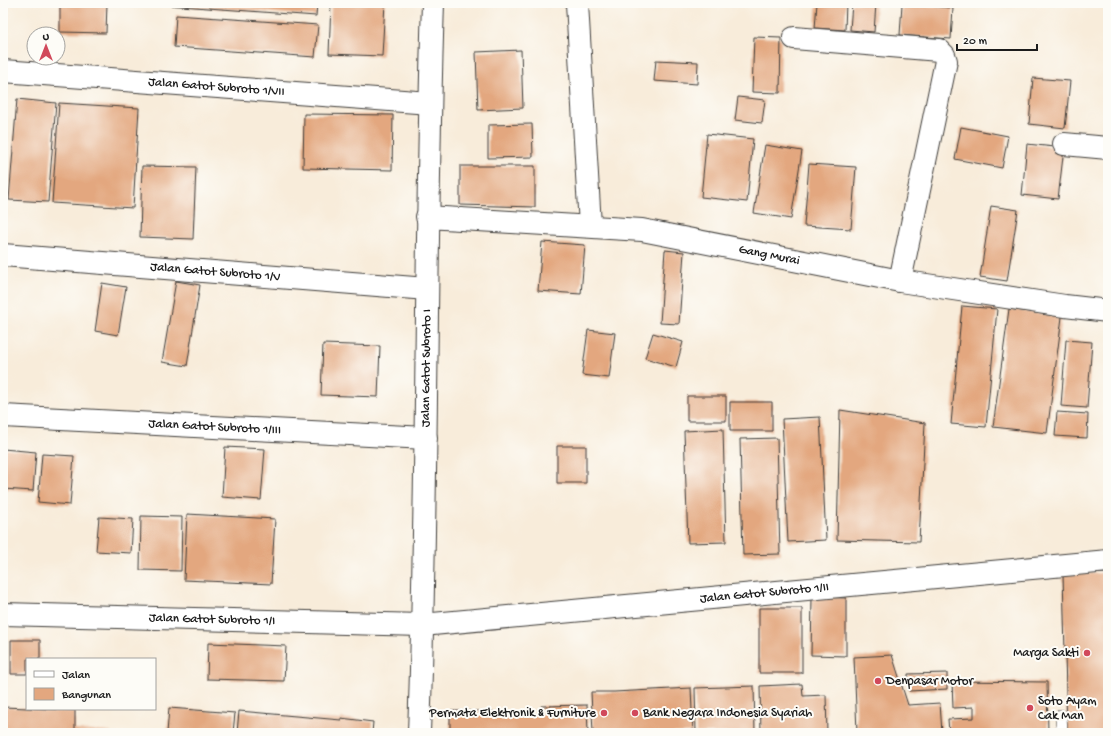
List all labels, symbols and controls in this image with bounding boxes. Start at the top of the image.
north arrow [26,26,66,66]
scale bar [957,26,1037,52]
text: U [43,32,50,44]
text: 20 m [963,35,988,49]
street label: Jalan Gatot Subroto 1/VII [148,74,285,100]
street label: Gang Murai [737,242,801,269]
street label: Jalan Gatot Subroto 1/V [150,259,281,285]
street label: Jalan Gatot Subroto I [418,309,435,427]
street label: Jalan Gatot Subroto 1/III [148,416,281,438]
street label: Jalan Gatot Subroto 1/II [699,580,830,607]
street label: Jalan Gatot Subroto 1/I [149,610,275,629]
place label: Marga Sakti [1013,646,1079,661]
marker: Marga Sakti [1082,648,1092,658]
legend [26,658,156,710]
text: Jalan [62,669,90,683]
place label: Denpasar Motor [885,674,974,689]
marker: Denpasar Motor [873,676,883,686]
text: Bangunan [61,689,111,703]
place label: Soto Ayam Cak Man [1038,694,1096,724]
marker: Soto Ayam Cak Man [1025,703,1035,713]
place label: Permata Elektronik & Furniture [428,706,596,721]
place label: Bank Negara Indonesia Syariah [642,706,812,721]
marker: Permata Elektronik & Furniture [599,708,609,718]
marker: Bank Negara Indonesia Syariah [630,708,640,718]

